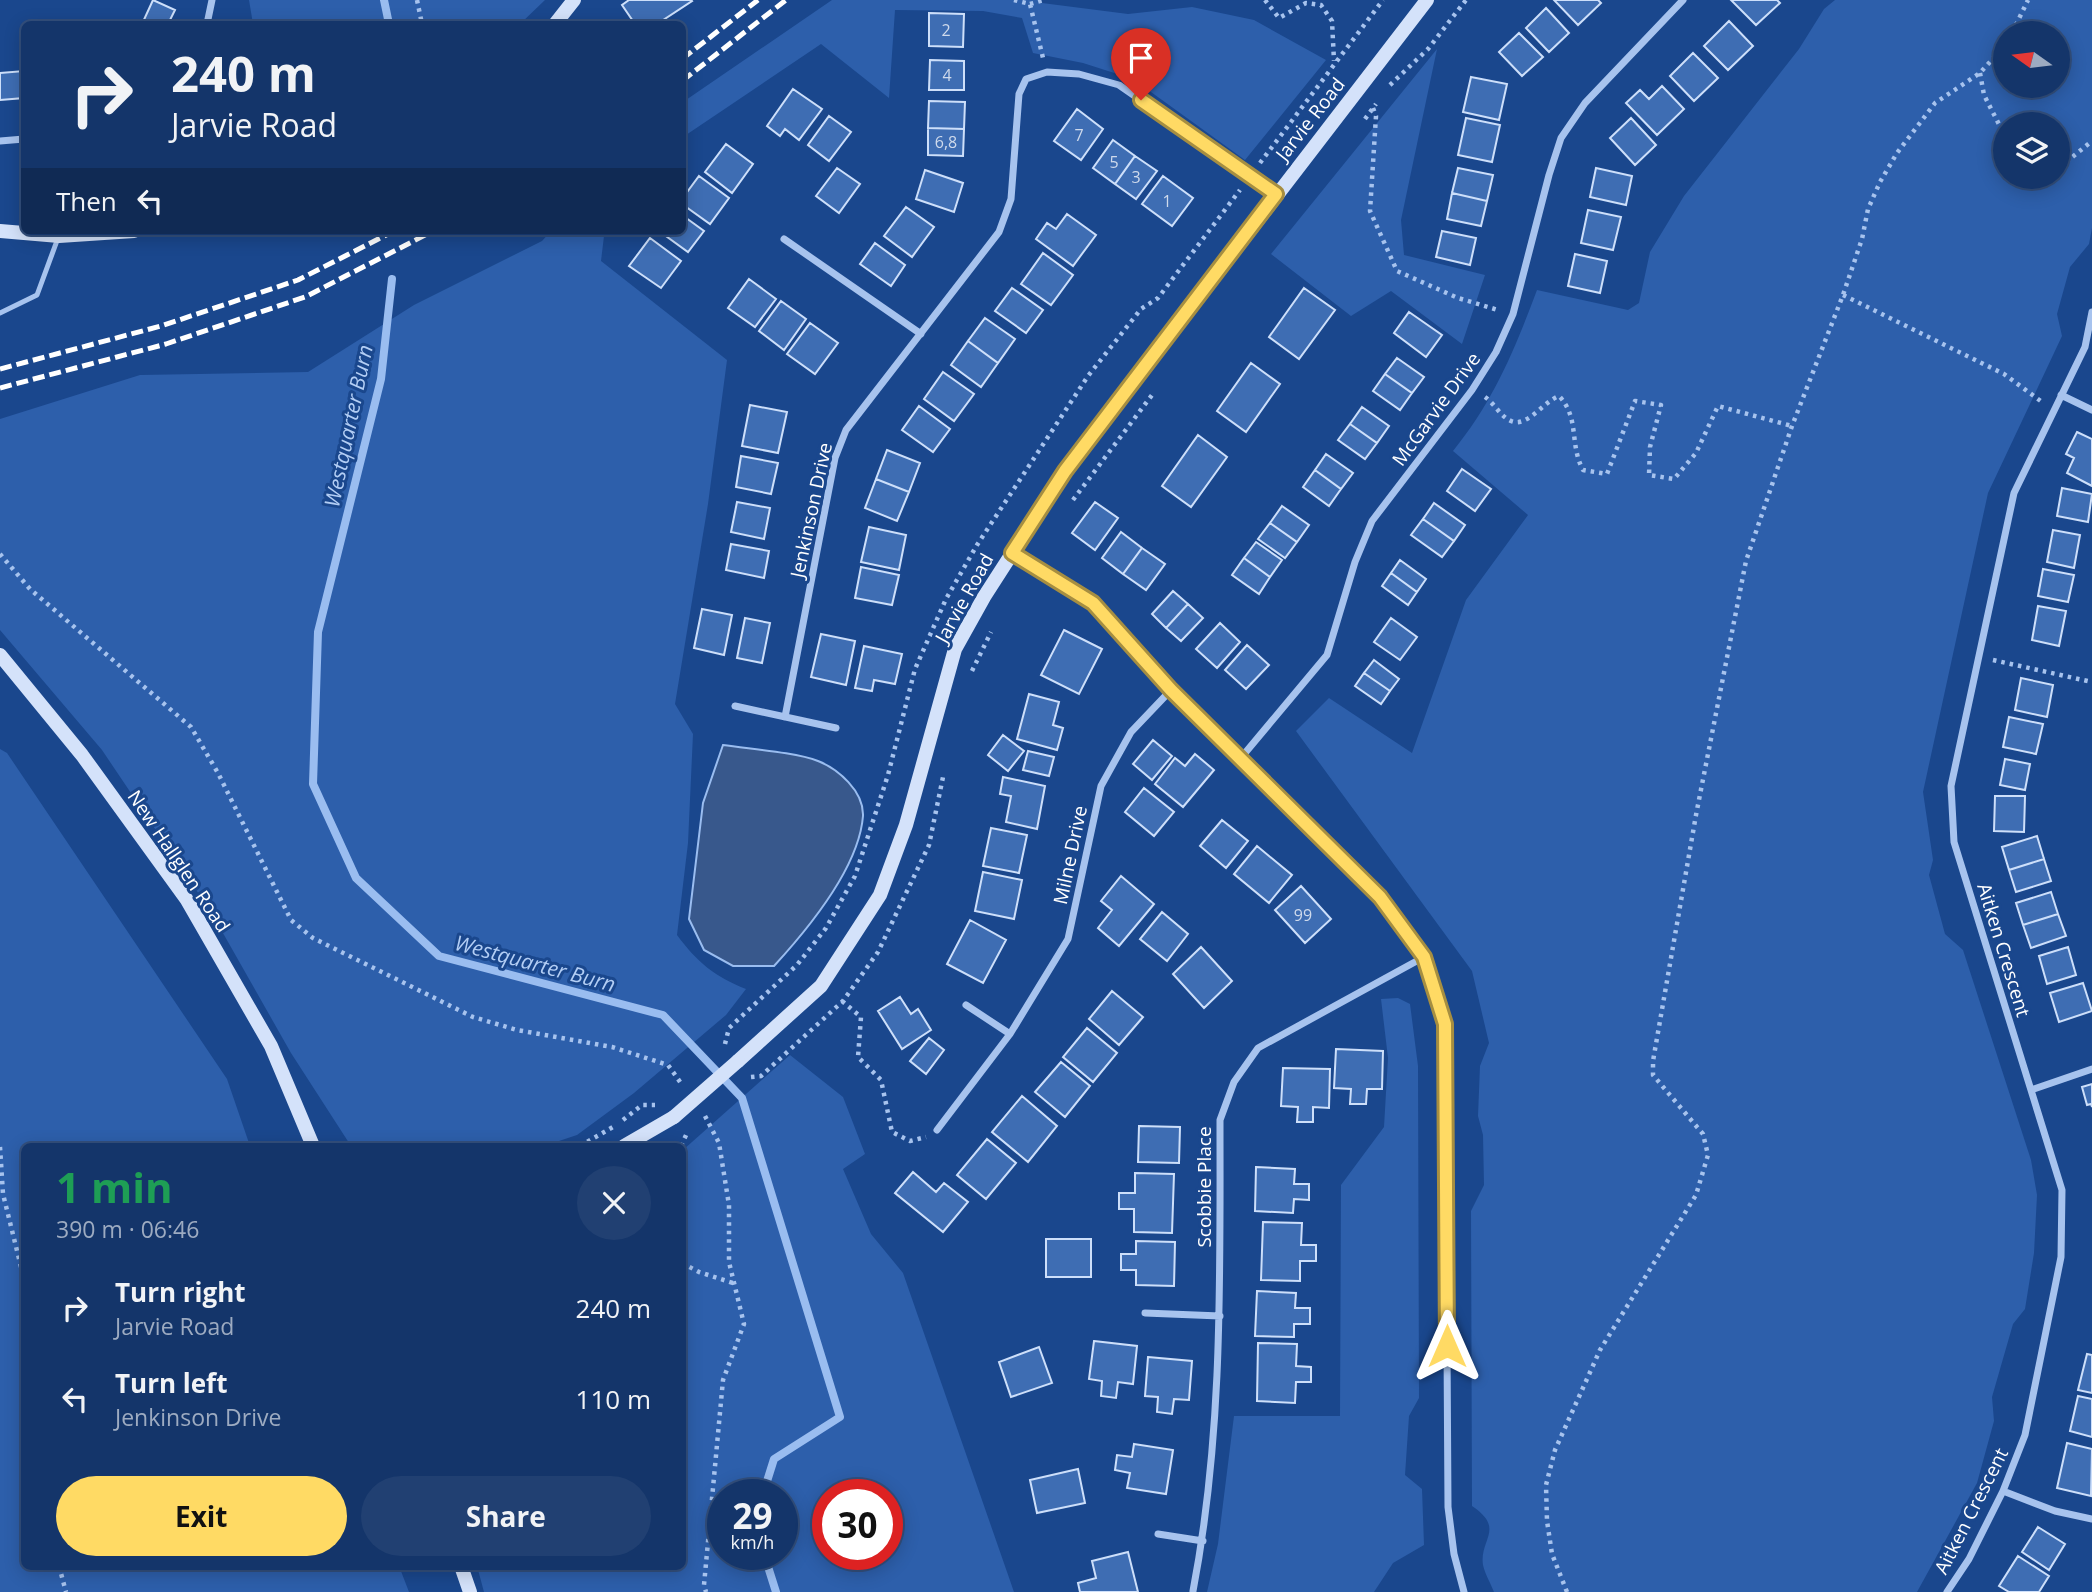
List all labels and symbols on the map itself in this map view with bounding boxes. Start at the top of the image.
house number: 2 [941,19,951,41]
north arrow [1993,21,2070,98]
pin [1111,28,1171,100]
house number: 4 [942,64,952,86]
street label: Jarvie Road [1268,72,1351,167]
house number: 7 [1074,124,1084,146]
house number: 6,8 [935,131,957,153]
house number: 5 [1109,151,1119,173]
house number: 3 [1131,166,1141,188]
house number: 1 [1162,190,1172,212]
water label: Westquarter Burn [317,342,379,509]
street label: McGarvie Drive [1386,347,1486,471]
street label: Jenkinson Drive [784,440,838,582]
street label: Jarvie Road [928,549,999,649]
street label: New Hallglen Road [122,785,236,937]
street label: Milne Drive [1047,803,1093,907]
street label: Aitken Crescent [1971,880,2037,1020]
house number: 99 [1294,904,1312,926]
water label: Westquarter Burn [452,928,619,998]
street label: Scobbie Place [1191,1126,1217,1248]
position arrow [1410,1309,1484,1383]
street label: Aitken Crescent [1928,1443,2014,1579]
speed limit sign: 30 [812,1479,903,1570]

